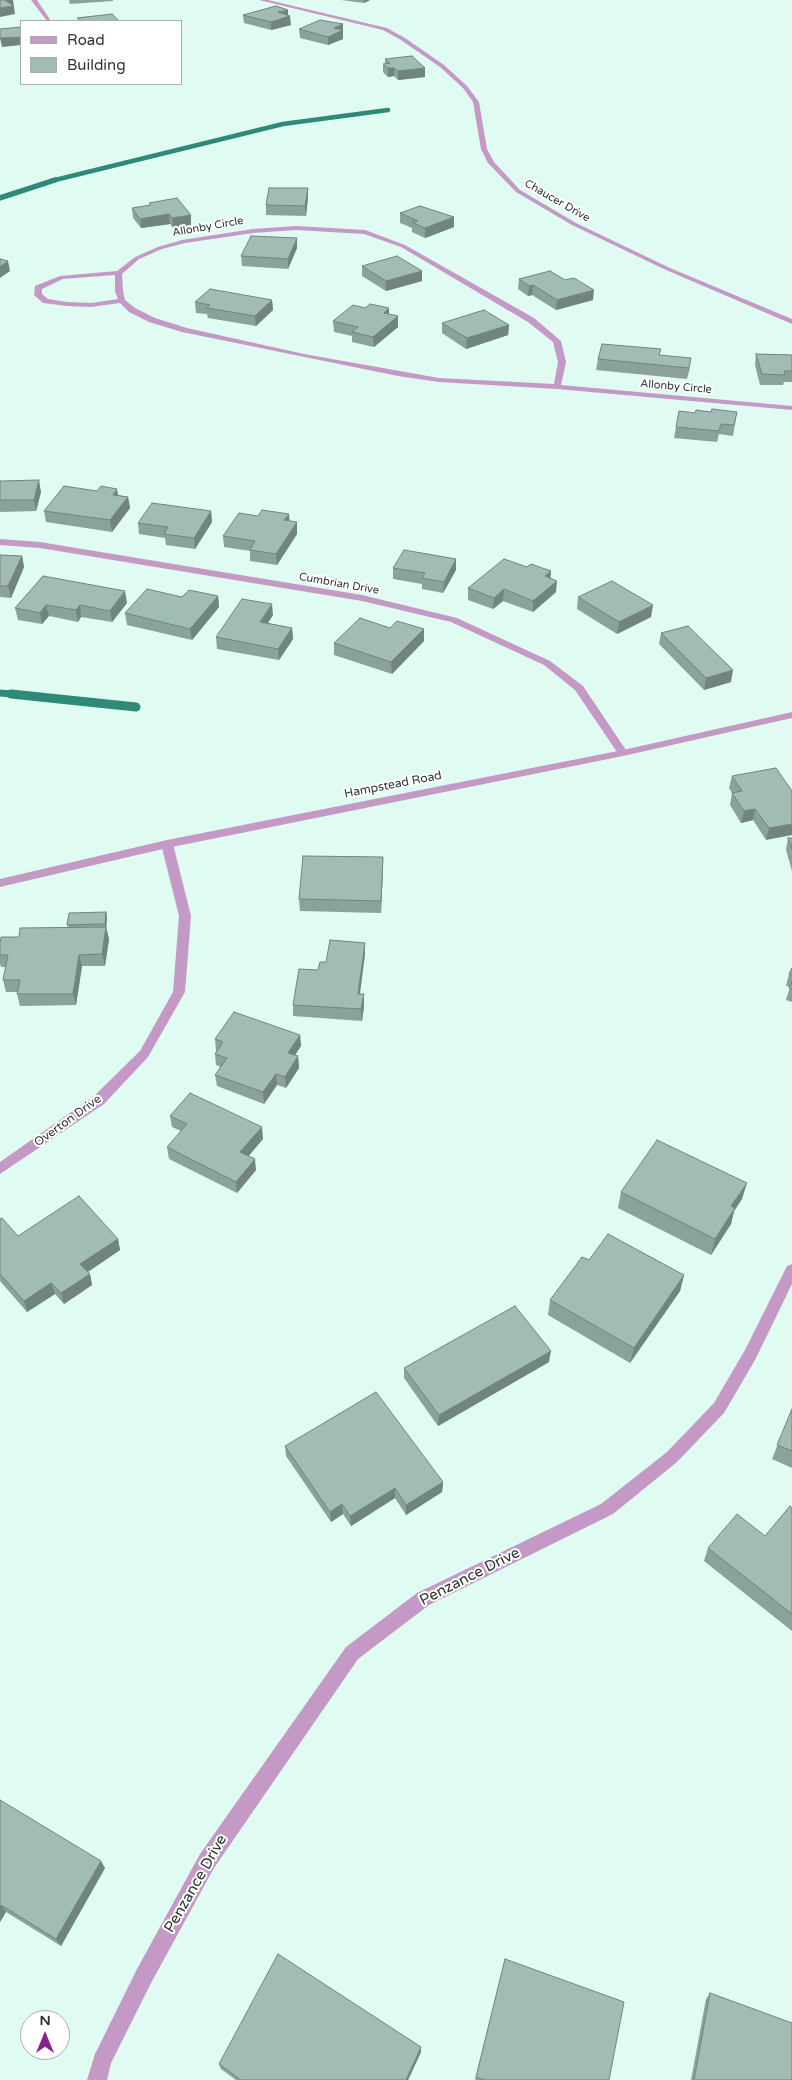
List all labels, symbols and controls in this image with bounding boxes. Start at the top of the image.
legend [20,20,182,85]
text: Road [67,31,105,49]
text: Building [67,56,126,74]
street label: Chaucer Drive [522,177,592,225]
street label: Allonby Circle [171,214,245,240]
street label: Allonby Circle [640,377,712,397]
street label: Cumbrian Drive [298,570,380,598]
street label: Hampstead Road [343,768,443,802]
street label: Overton Drive [32,1092,104,1150]
street label: Penzance Drive [417,1544,523,1610]
street label: Penzance Drive [161,1832,231,1936]
north arrow [20,2010,70,2060]
text: N [39,2012,51,2029]

